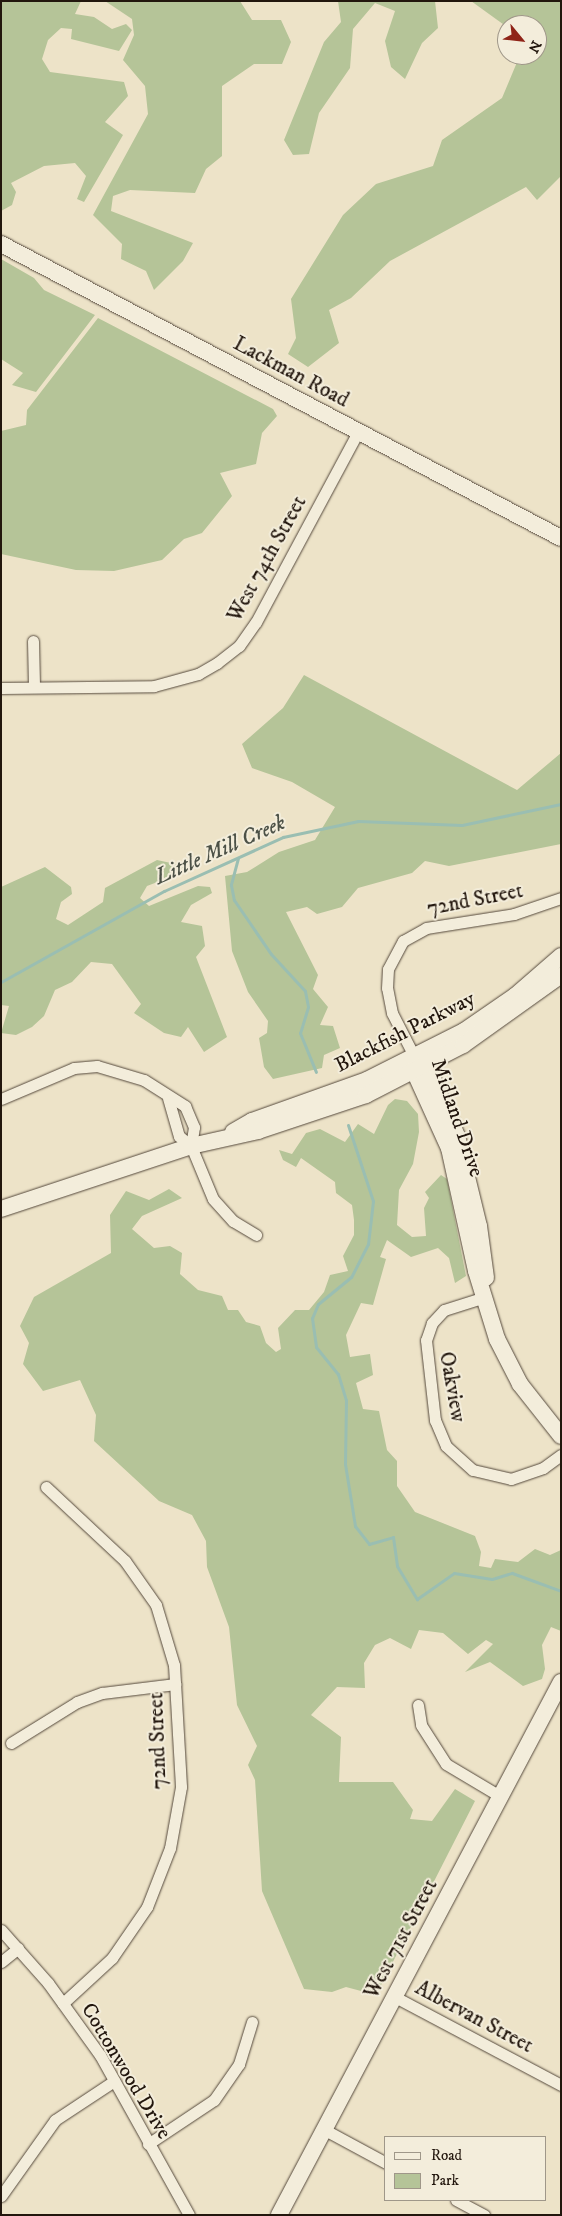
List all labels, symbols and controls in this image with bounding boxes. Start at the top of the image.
north arrow [497,15,547,65]
text: N [524,37,545,56]
street label: Lackman Road [229,331,353,413]
street label: West 74th Street [222,492,312,626]
water label: Little Mill Creek [151,809,289,891]
street label: 72nd Street [425,878,525,922]
street label: Blackfish Parkway [331,986,479,1078]
street label: Midland Drive [425,1056,489,1180]
street label: Oakview [433,1350,471,1424]
street label: 72nd Street [144,1692,172,1790]
street label: West 71st Street [359,1875,443,2003]
street label: Albervan Street [411,1975,537,2059]
street label: Cottonwood Drive [75,1998,177,2144]
legend [384,2136,547,2201]
text: Road [431,2146,462,2165]
text: Park [431,2171,459,2190]

